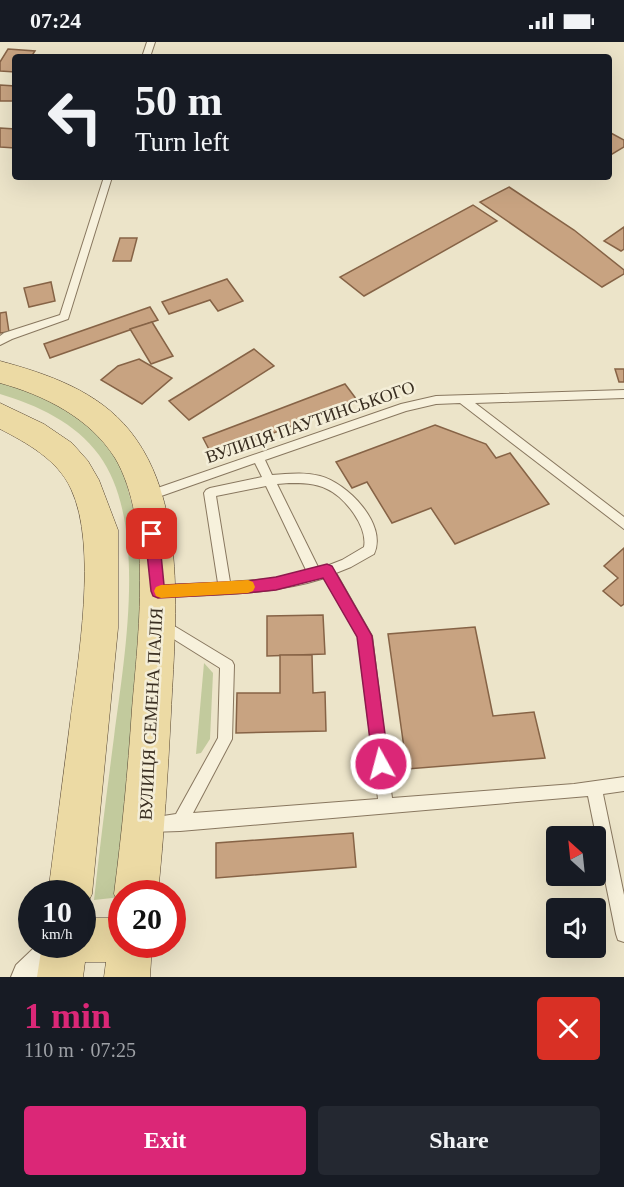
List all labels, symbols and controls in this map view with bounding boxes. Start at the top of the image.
text: 07:24 [30,8,81,33]
icon: left [36,78,114,156]
text: 50 m [135,78,223,124]
text: Turn left [135,127,229,157]
street label: ВУЛИЦЯ ПАУТИНСЬКОГО [203,377,417,467]
pin [126,508,177,559]
icon: arrive [135,517,168,550]
street label: ВУЛИЦЯ СЕМЕНА ПАЛІЯ [135,607,167,821]
position arrow [349,732,413,796]
north arrow [546,826,606,886]
map controls [546,826,606,958]
speed limit sign: 20 [108,880,186,958]
text: 10 [42,895,72,928]
button: sound [546,898,606,958]
text: km/h [42,926,72,942]
text: 1 min [24,996,111,1036]
button: close [537,997,600,1060]
text: 110 m · 07:25 [24,1039,136,1061]
button: Exit [24,1106,306,1175]
button: Share [318,1106,600,1175]

